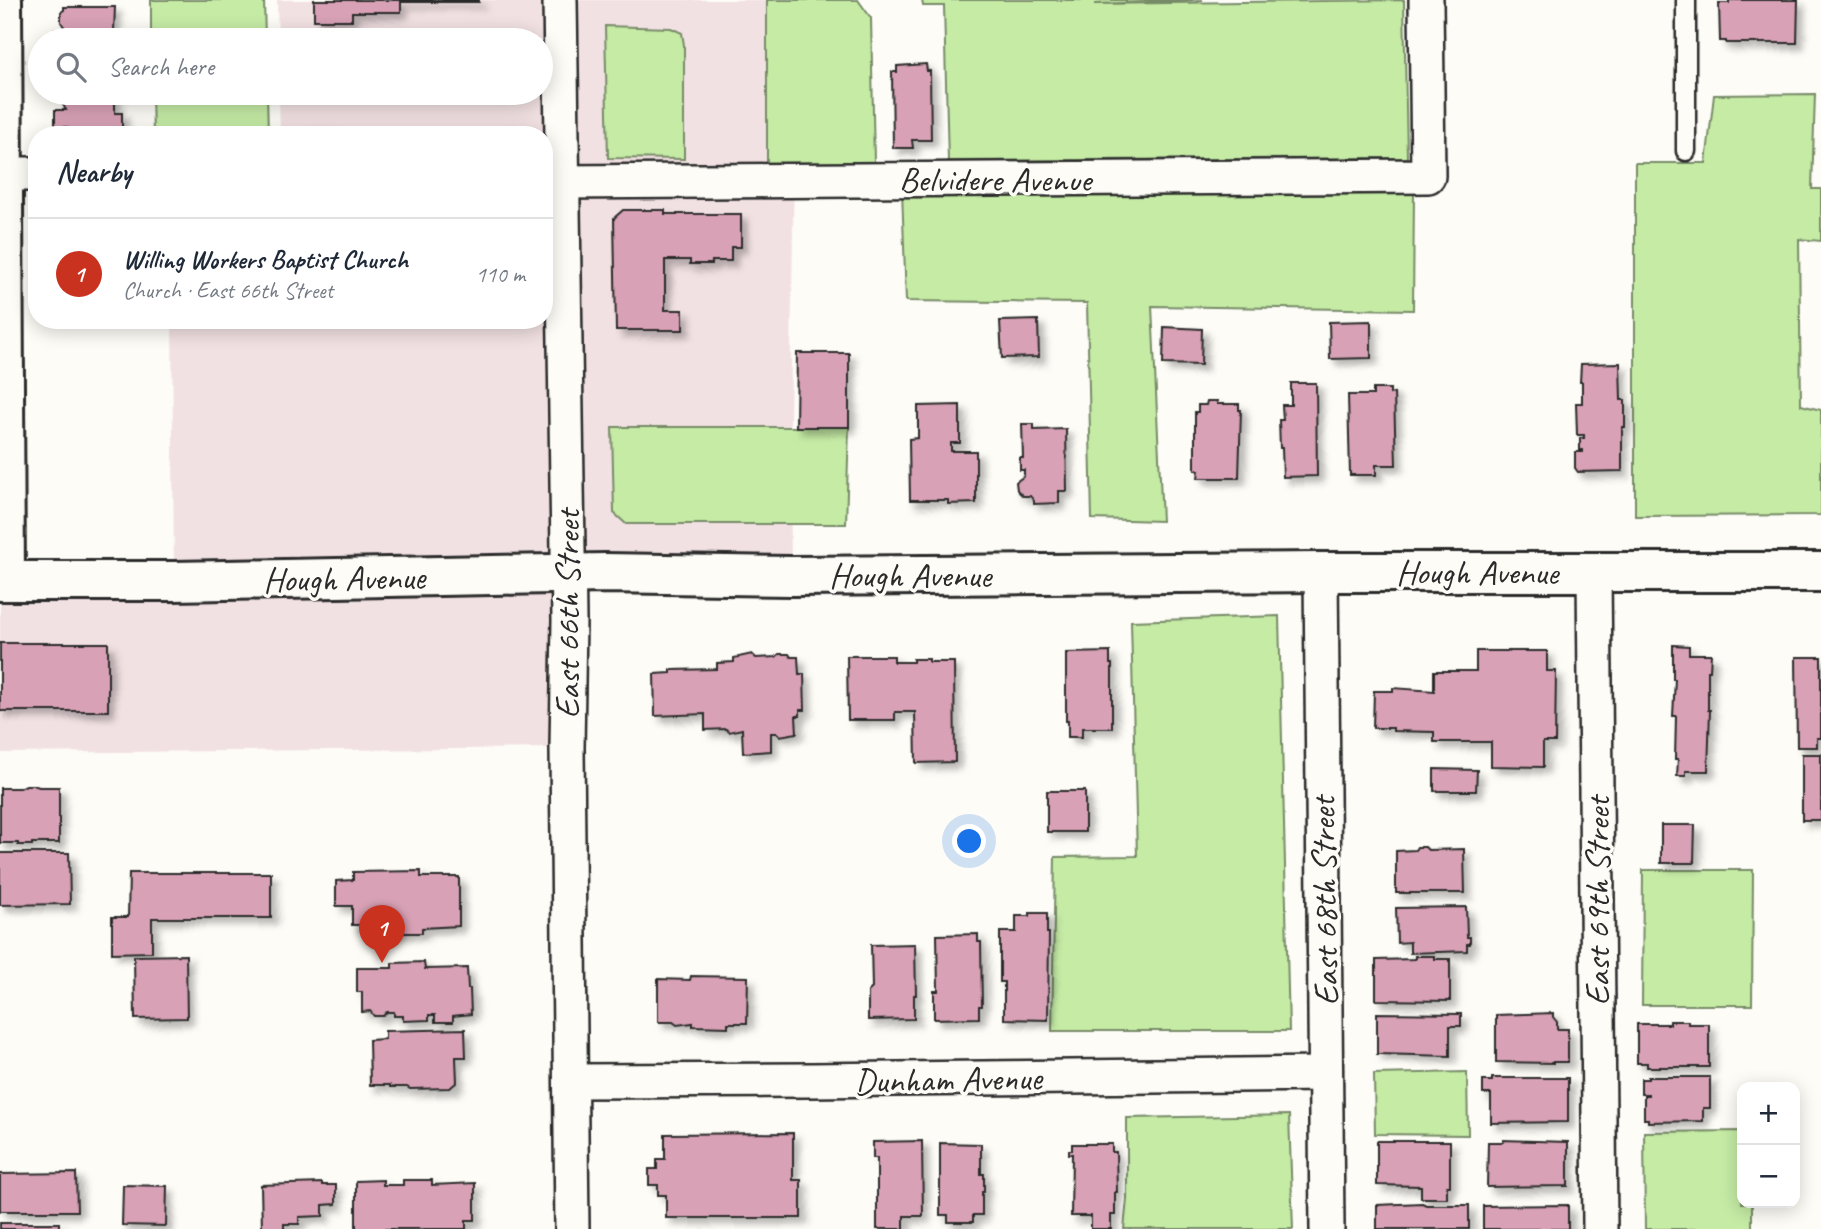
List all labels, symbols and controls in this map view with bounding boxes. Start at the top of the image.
search box [28,28,553,105]
icon: search [52,48,90,86]
text: Search here [108,50,214,83]
text: Nearby [56,153,132,191]
street label: Belvidere Avenue [899,157,1094,202]
text: Willing Workers Baptist Church [123,243,408,276]
text: 1 [74,260,84,289]
text: 110 m [476,260,525,289]
text: Church · East 66th Street [123,276,333,305]
street label: East 66th Street [545,506,590,718]
street label: Hough Avenue [1396,550,1561,595]
street label: Hough Avenue [829,553,994,598]
street label: Hough Avenue [263,555,428,602]
street label: East 68th Street [1300,793,1349,1006]
street label: East 69th Street [1575,793,1620,1005]
your location [952,824,986,858]
pin: 1 [359,905,405,963]
street label: Dunham Avenue [854,1055,1045,1104]
map controls [1737,1082,1800,1208]
button: + [1737,1082,1800,1145]
button: − [1737,1145,1800,1208]

